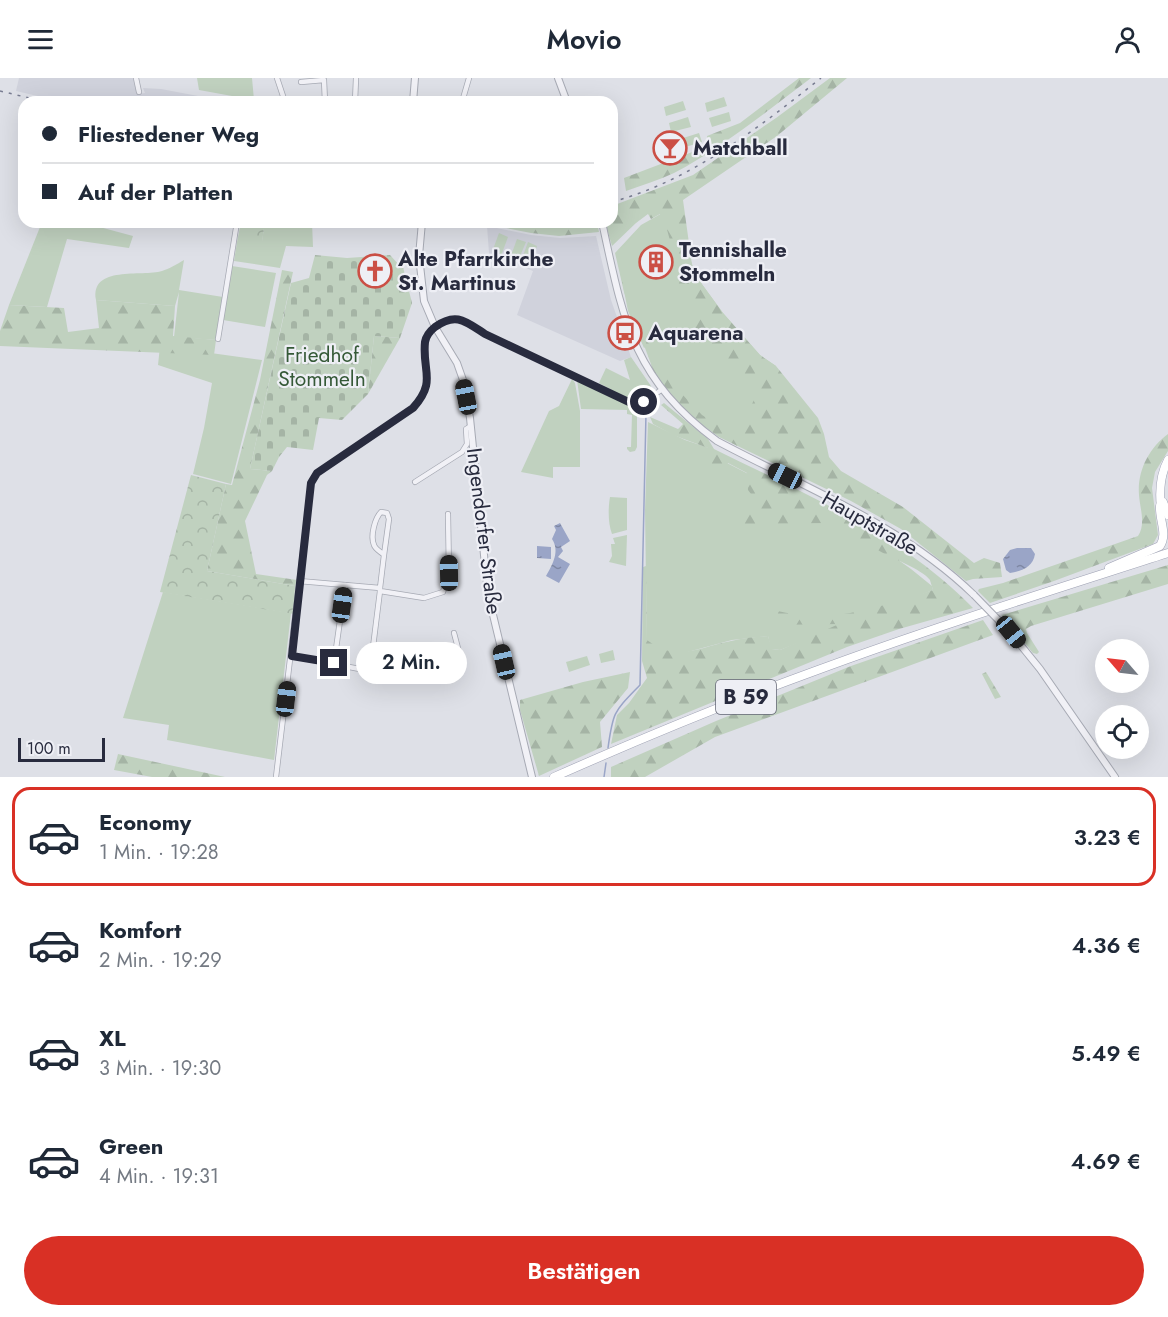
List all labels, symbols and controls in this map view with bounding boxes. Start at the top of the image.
text: Movio [547,20,621,59]
icon: menu [24,23,57,56]
icon: person [1111,23,1144,56]
text: Fliestedener Weg [78,118,259,150]
bar icon: Matchball [652,130,688,166]
place label: Matchball [693,133,788,163]
text: Auf der Platten [78,176,233,208]
place label: Tennishalle Stommeln [679,235,787,289]
place label: Alte Pfarrkirche St. Martinus [397,244,554,298]
building icon: Tennishalle Stommeln [638,244,674,280]
church icon: Alte Pfarrkirche St. Martinus [357,253,393,289]
bus stop icon: Aquarena [607,315,643,351]
place label: Aquarena [647,318,744,348]
park label: Friedhof Stommeln [278,340,366,394]
car [454,378,478,416]
route start [630,388,657,415]
street label: Ingendorfer Straße [459,446,509,616]
car [765,460,805,492]
street label: Hauptstraße [816,483,924,563]
car [440,555,458,591]
car [331,586,353,624]
car [993,612,1029,652]
north arrow [1095,639,1149,693]
map controls [1095,639,1149,759]
callout: 2 Min. [355,642,466,684]
car [491,642,517,682]
text: 2 Min. [382,648,441,677]
route end [320,649,347,676]
car [275,680,297,718]
road number: B 59 [716,680,776,714]
button: locate [1095,705,1149,759]
scale bar [18,735,105,762]
text: 100 m [27,737,71,760]
text: Economy [99,806,191,838]
icon: car [27,810,81,864]
text: 3.23 € [1074,821,1141,853]
text: 1 Min. · 19:28 [99,838,219,867]
text: Komfort [99,914,181,946]
icon: car [27,918,81,972]
text: 4.36 € [1072,929,1141,961]
text: 2 Min. · 19:29 [99,946,222,975]
text: XL [99,1022,126,1054]
icon: car [27,1026,81,1080]
text: 5.49 € [1071,1037,1141,1069]
text: 3 Min. · 19:30 [99,1054,221,1083]
text: Green [99,1130,163,1162]
icon: car [27,1134,81,1188]
text: 4.69 € [1071,1145,1141,1177]
text: 4 Min. · 19:31 [99,1162,219,1191]
button: Bestätigen [24,1236,1144,1305]

